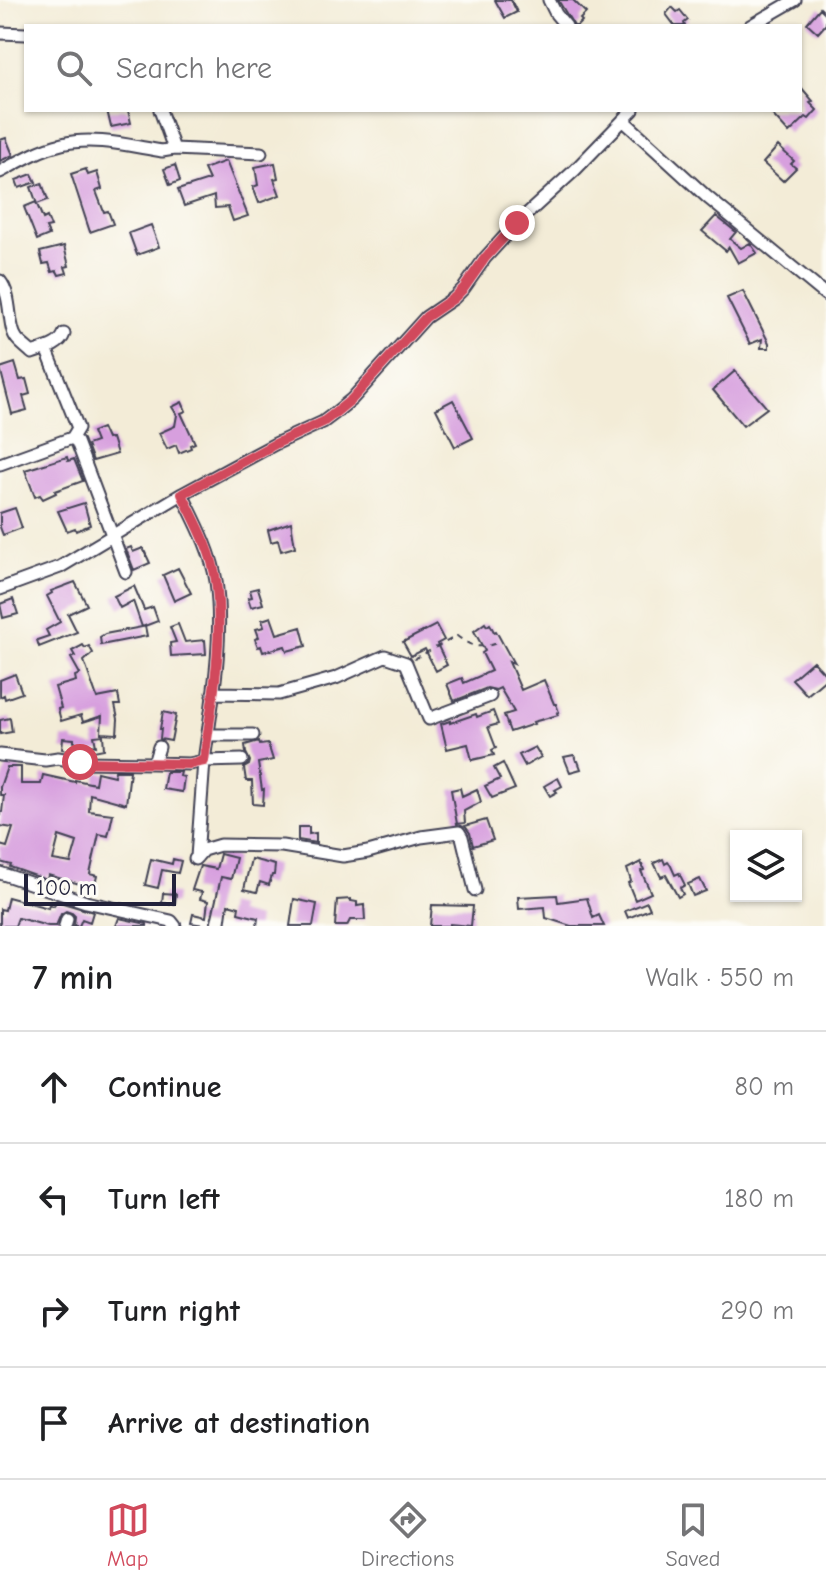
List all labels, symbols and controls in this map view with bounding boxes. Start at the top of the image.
search box [24,24,802,112]
icon: search [52,46,96,90]
text: Search here [116,51,272,86]
route end [499,205,535,241]
route start [62,744,98,780]
map controls [730,830,802,902]
button: layers [730,830,802,902]
scale bar [24,870,176,906]
text: 100 m [36,875,97,901]
text: 7 min [32,958,113,998]
text: Walk · 550 m [645,963,794,993]
icon: ahead [32,1065,76,1109]
text: Continue [108,1070,222,1105]
text: 80 m [735,1072,794,1102]
icon: left [32,1177,76,1221]
text: Turn left [108,1182,220,1217]
text: 180 m [724,1184,794,1214]
icon: right [32,1289,76,1333]
text: Turn right [108,1294,240,1329]
text: 290 m [721,1296,794,1326]
icon: arrive [32,1401,76,1445]
text: Arrive at destination [108,1406,370,1441]
tab: Map [106,1498,150,1572]
tab: Directions [361,1498,454,1572]
tab: Saved [665,1498,720,1572]

